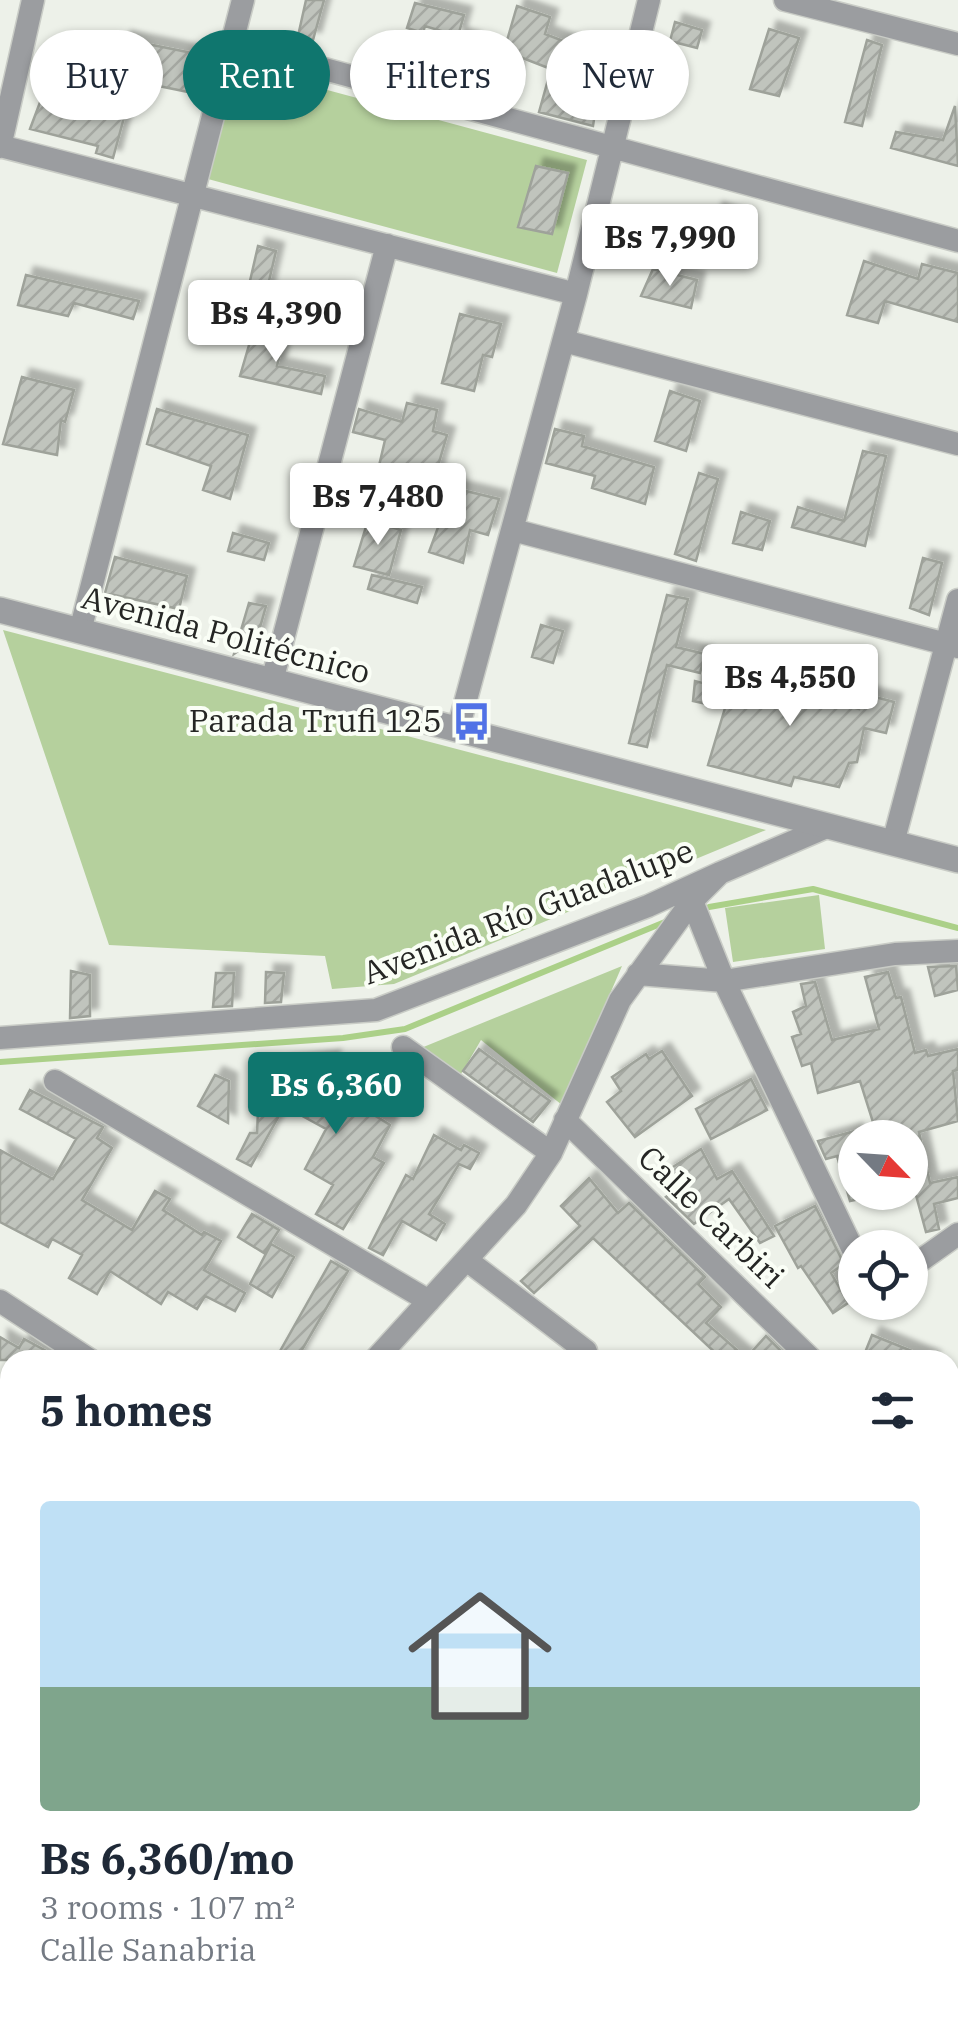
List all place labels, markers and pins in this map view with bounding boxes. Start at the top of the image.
pin: Bs 7,990 [567,204,773,289]
pin: Bs 4,390 [173,280,379,365]
pin: Bs 7,480 [275,463,481,548]
pin: Bs 4,550 [687,644,893,729]
place label: Parada Trufi 125 [189,699,442,741]
bus stop icon: Parada Trufi 125 [451,700,493,742]
pin: Bs 6,360 [233,1052,439,1137]

